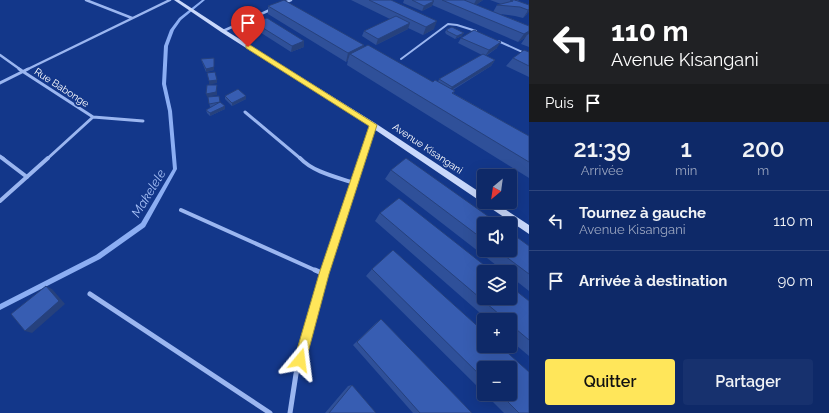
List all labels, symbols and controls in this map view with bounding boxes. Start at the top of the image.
pin [231,6,265,47]
icon: arrive [237,12,259,34]
text: 110 m [611,15,689,48]
icon: left [545,16,597,68]
text: Avenue Kisangani [611,49,759,70]
street label: Rue Babonge [32,66,91,109]
icon: arrive [582,92,604,114]
text: Puis [545,94,574,112]
street label: Avenue Kisangani [391,121,465,176]
text: 21:39 [573,134,631,163]
text: 1 [681,134,692,163]
text: 200 [742,134,785,163]
text: Arrivée [581,163,623,178]
text: min [675,163,697,178]
text: m [757,163,769,178]
water label: Makelele [128,167,169,220]
north arrow [477,169,517,209]
map controls [477,169,517,401]
text: Tournez à gauche [579,204,706,222]
icon: left [545,210,567,232]
text: 110 m [773,212,813,230]
button: sound [477,217,517,257]
text: Avenue Kisangani [579,222,686,237]
button: layers [477,265,517,305]
icon: arrive [545,270,567,292]
text: Arrivée à destination [579,272,727,290]
text: 90 m [777,272,813,290]
button: + [477,313,517,353]
position arrow [279,339,321,381]
button: Quitter [545,359,675,405]
button: Partager [683,359,813,405]
button: − [477,361,517,401]

